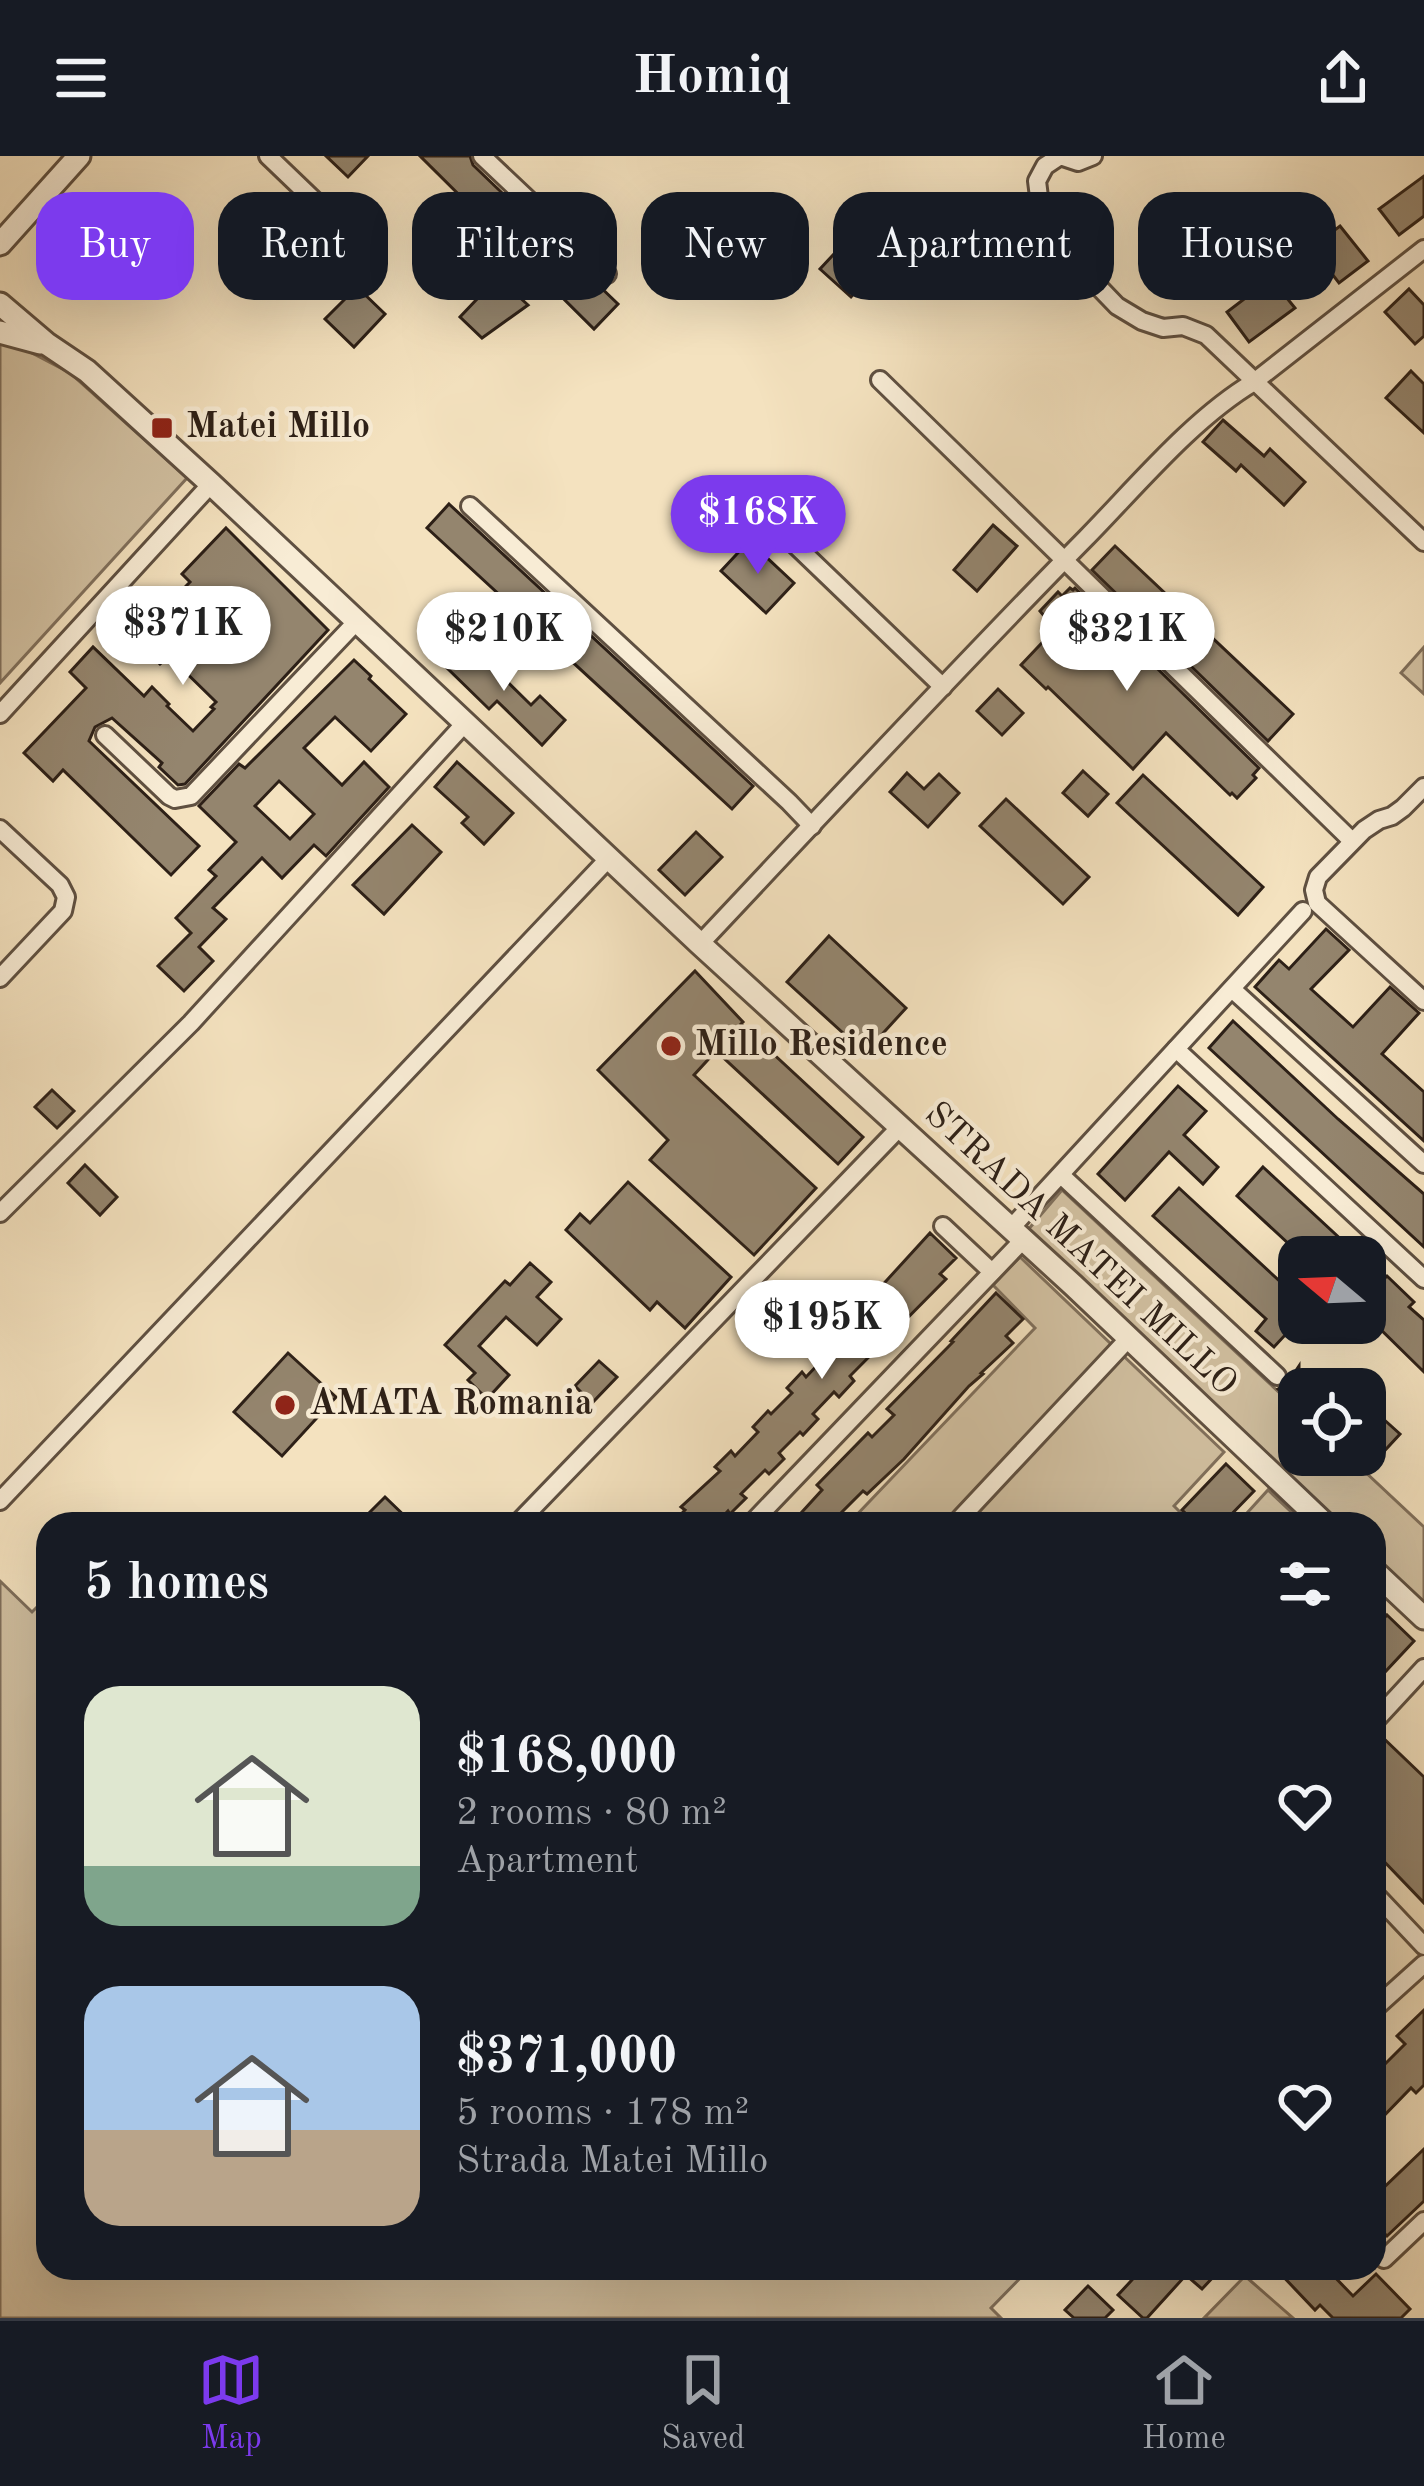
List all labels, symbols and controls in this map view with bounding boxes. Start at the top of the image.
icon: menu [48,45,114,111]
icon: share [1310,45,1376,111]
text: Homiq [632,51,792,105]
chip: Buy [36,192,194,300]
chip: Rent [218,192,388,300]
chip: Filters [412,192,617,300]
chip: New [641,192,809,300]
chip: Apartment [833,192,1114,300]
chip: House [1138,192,1336,300]
place label: Matei Millo [186,410,370,446]
marker: Matei Millo [149,415,175,441]
pin: $168K [674,475,842,577]
text: $168K [698,494,818,533]
pin: $371K [99,586,267,688]
pin: $210K [420,592,588,694]
pin: $321K [1043,592,1211,694]
text: $371K [123,605,243,644]
text: $210K [444,611,564,650]
text: $321K [1067,611,1187,650]
place label: Millo Residence [695,1028,948,1064]
marker: Millo Residence [658,1033,684,1059]
street label: STRADA MATEI MILLO [917,1096,1243,1404]
north arrow [1278,1236,1386,1344]
map controls [1278,1236,1386,1476]
pin: $195K [738,1280,906,1382]
text: $195K [762,1299,882,1338]
button: locate [1278,1368,1386,1476]
place label: AMATA Romania [309,1387,593,1423]
marker: AMATA Romania [272,1392,298,1418]
icon: filters [1272,1551,1338,1617]
text: 5 homes [84,1559,269,1610]
text: $168,000 [456,1733,677,1784]
icon: home [180,1734,324,1878]
icon: heart [1272,1773,1338,1839]
text: 2 rooms · 80 m² [456,1794,727,1833]
text: Apartment [456,1842,639,1881]
text: $371,000 [456,2033,677,2084]
icon: home [180,2034,324,2178]
icon: heart [1272,2073,1338,2139]
text: 5 rooms · 178 m² [456,2094,749,2133]
text: Strada Matei Millo [456,2142,768,2181]
tab: Map [198,2347,264,2460]
tab: Saved [661,2347,745,2460]
tab: Home [1142,2347,1226,2460]

